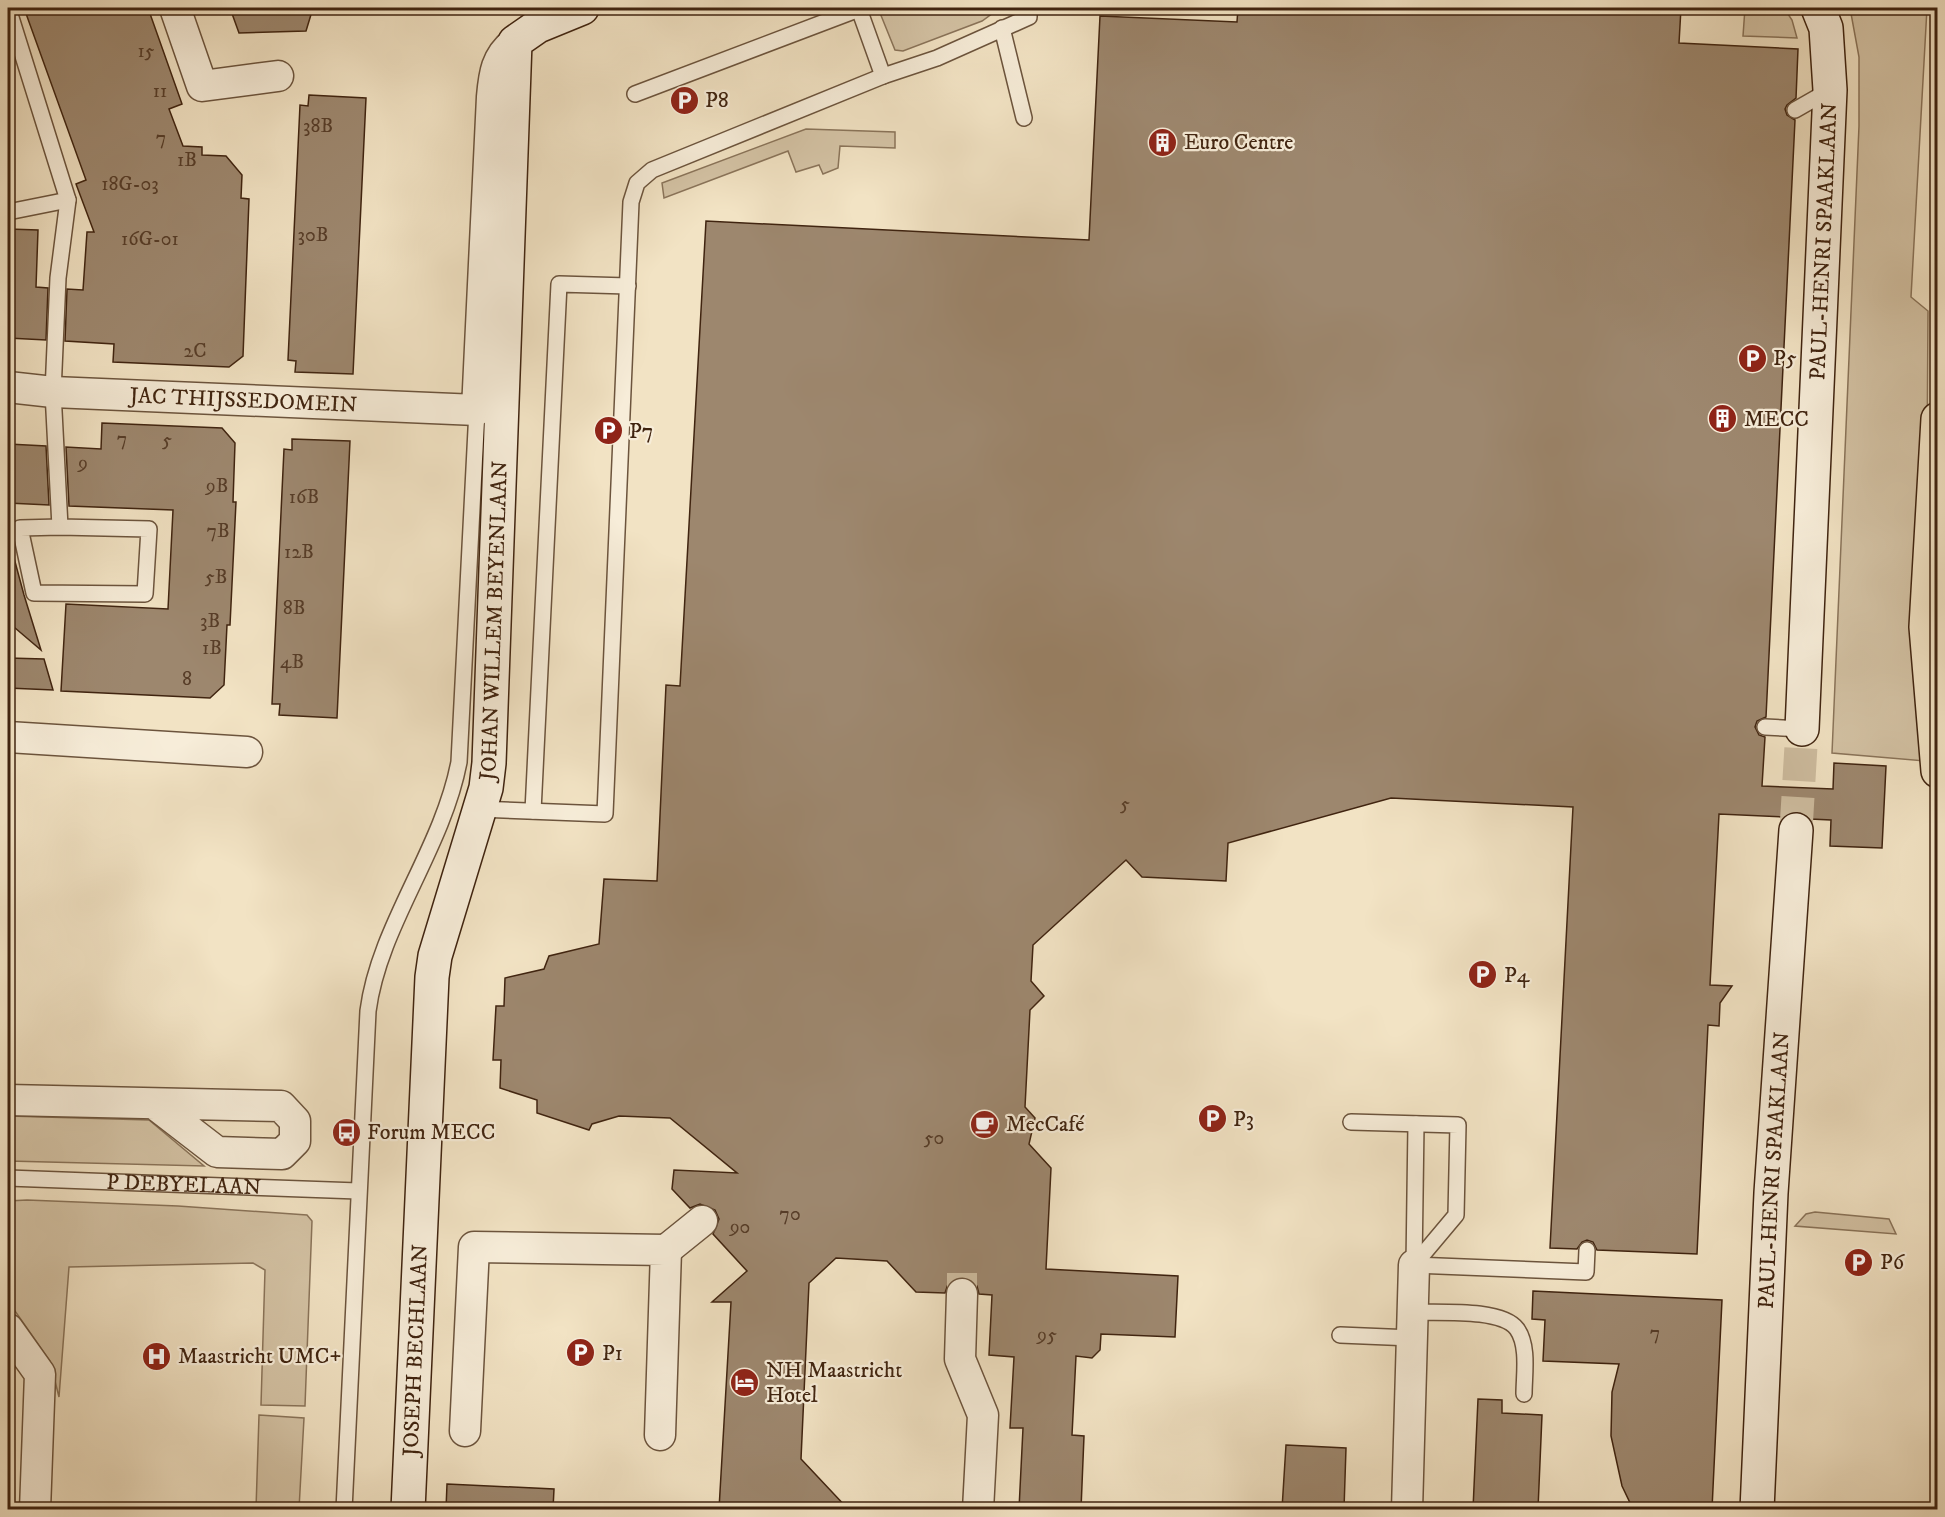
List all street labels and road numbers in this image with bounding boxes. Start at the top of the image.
street label: PAUL-HENRI SPAAKLAAN [1804,102,1843,381]
street label: JAC THIJSSEDOMEIN [127,382,358,418]
street label: JOHAN WILLEM BEYENLAAN [473,460,513,784]
street label: PAUL-HENRI SPAAKLAAN [1752,1031,1796,1310]
street label: P DEBYELAAN [106,1168,262,1201]
street label: JOSEPH BECHLAAN [397,1244,433,1459]

